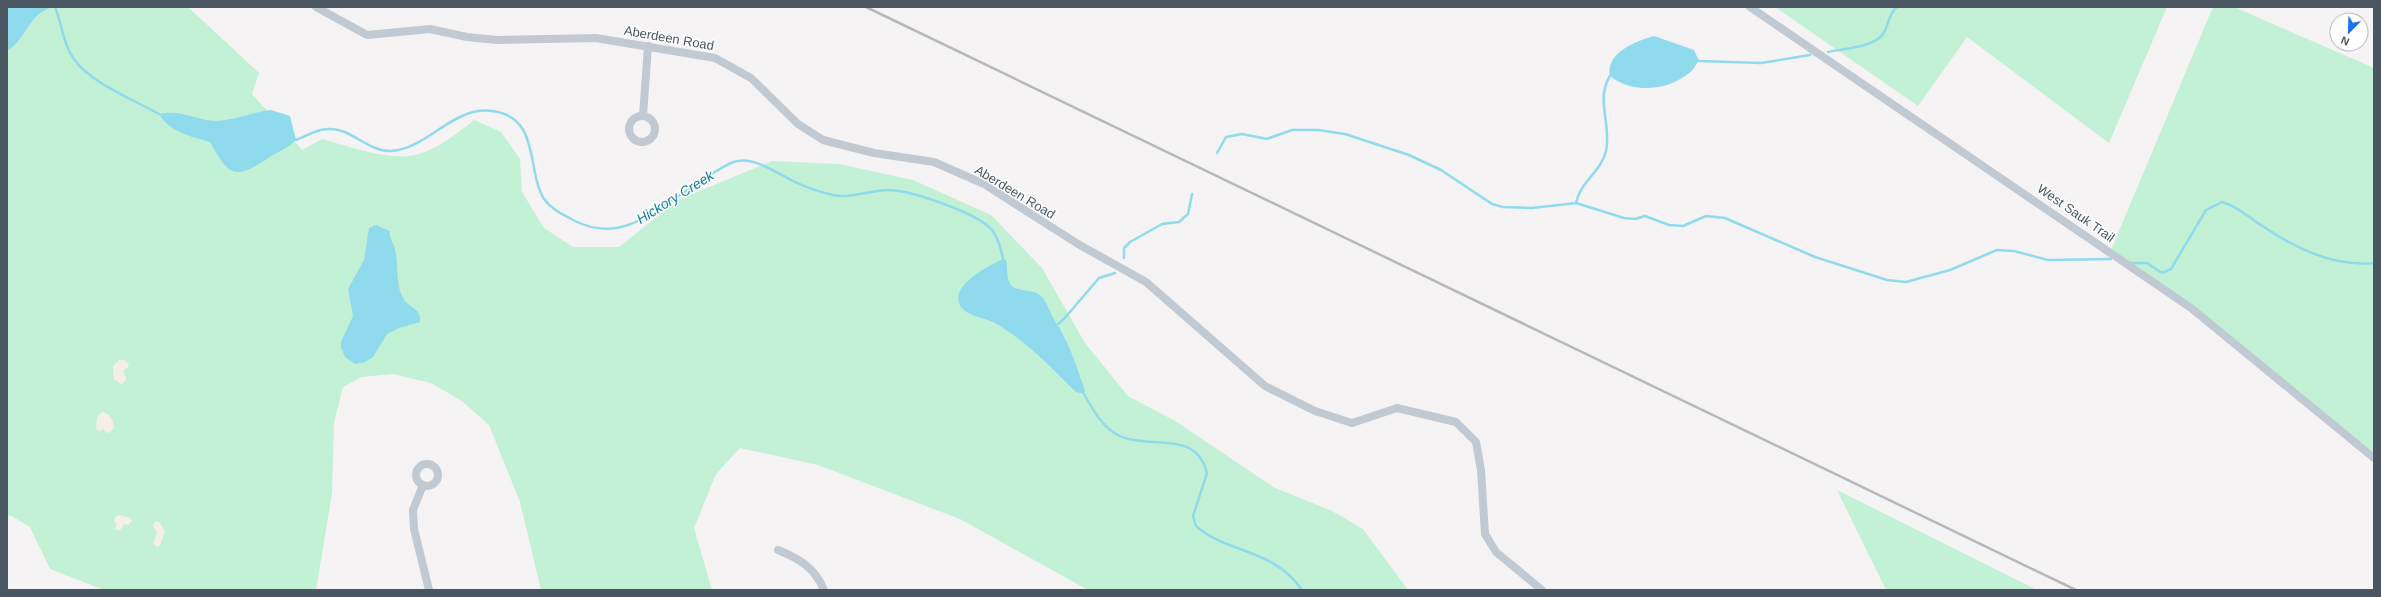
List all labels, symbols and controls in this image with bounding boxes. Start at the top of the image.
north arrow [2329,12,2369,52]
street label: Aberdeen Road [623,23,715,53]
text: N [2339,34,2351,48]
street label: Aberdeen Road [972,162,1058,222]
water label: Hickory Creek [633,166,717,227]
street label: West Sauk Trail [2035,181,2118,245]

